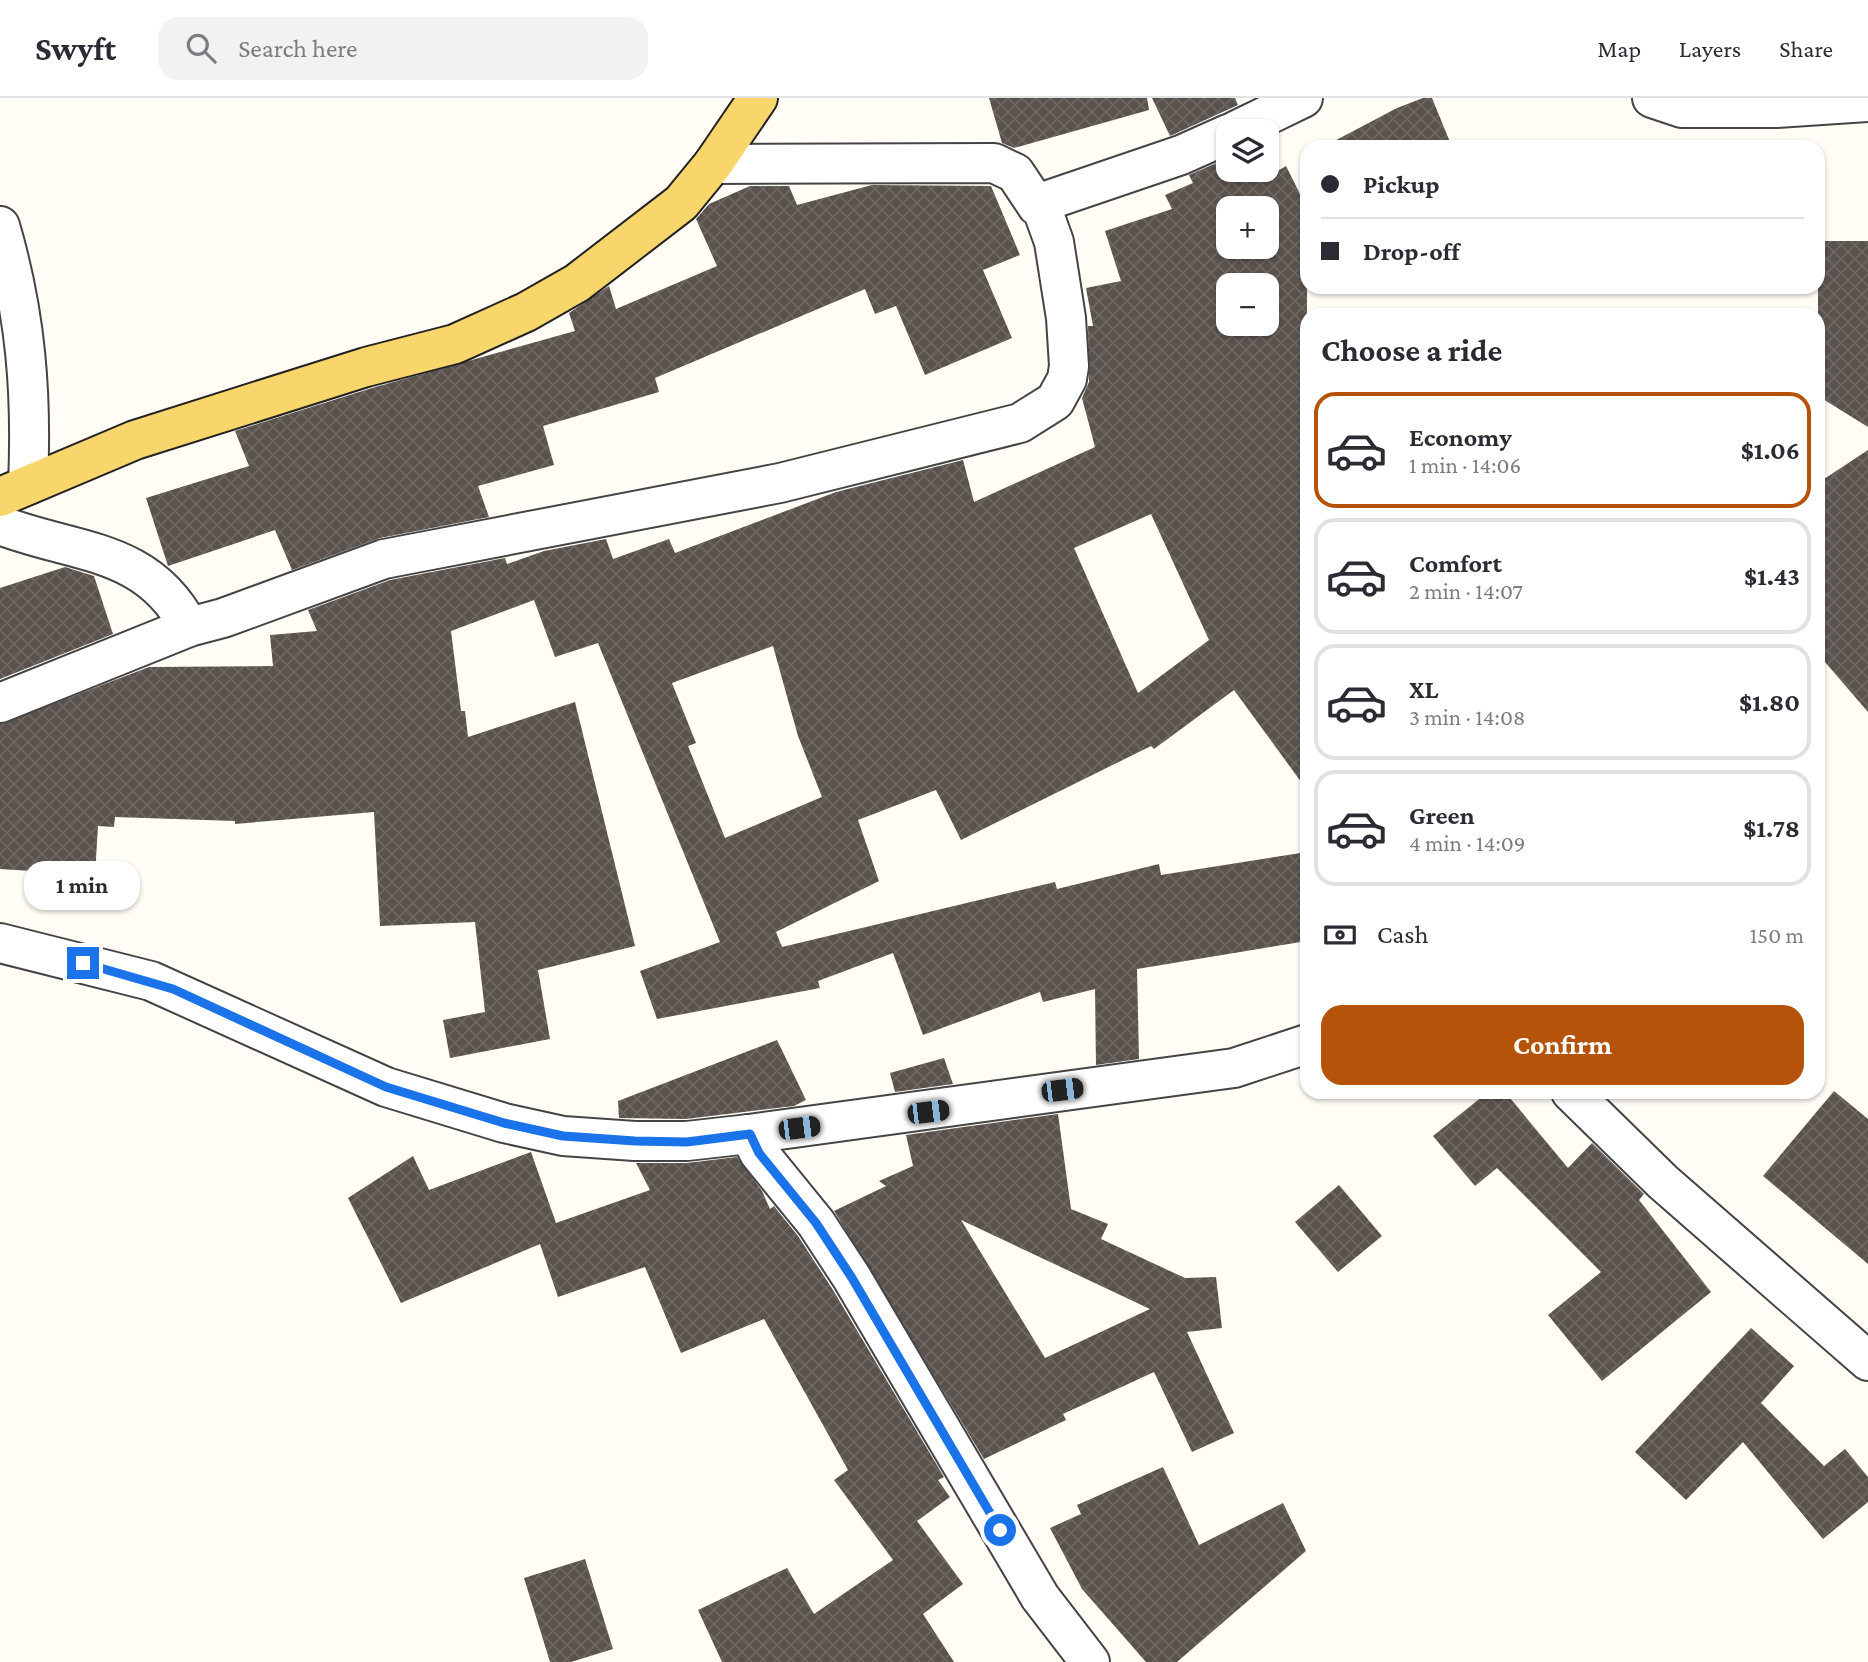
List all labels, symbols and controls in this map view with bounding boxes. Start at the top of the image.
search box [158,17,648,80]
icon: search [182,29,220,67]
text: Swyft [35,30,116,67]
text: Search here [238,34,357,63]
text: Map [1597,35,1641,62]
text: Layers [1679,35,1741,62]
text: Share [1779,35,1833,62]
map controls [1216,119,1279,336]
button: layers [1216,119,1279,182]
text: Pickup [1363,170,1440,199]
button: + [1216,196,1279,259]
text: Drop-off [1363,237,1460,266]
button: − [1216,273,1279,336]
text: Choose a ride [1321,332,1502,368]
icon: car [1325,419,1388,482]
text: Economy [1409,423,1512,452]
text: $1.06 [1741,436,1800,465]
text: 1 min · 14:06 [1409,452,1521,478]
icon: car [1325,545,1388,608]
text: Comfort [1409,549,1502,578]
text: $1.43 [1744,562,1800,591]
text: 2 min · 14:07 [1409,578,1523,604]
icon: car [1325,671,1388,734]
text: XL [1409,675,1438,704]
text: $1.80 [1739,688,1800,717]
text: 3 min · 14:08 [1409,704,1525,730]
icon: car [1325,797,1388,860]
text: Green [1409,801,1475,830]
text: $1.78 [1743,814,1800,843]
text: 4 min · 14:09 [1409,830,1525,856]
callout: 1 min [25,862,141,910]
text: 1 min [56,872,108,898]
icon: cash [1321,916,1359,954]
text: Cash [1377,920,1428,949]
text: 150 m [1750,922,1804,948]
route end [67,947,99,979]
button: Confirm [1321,1005,1804,1085]
car [1040,1077,1085,1103]
car [906,1099,951,1125]
car [777,1115,822,1141]
route start [984,1514,1016,1546]

